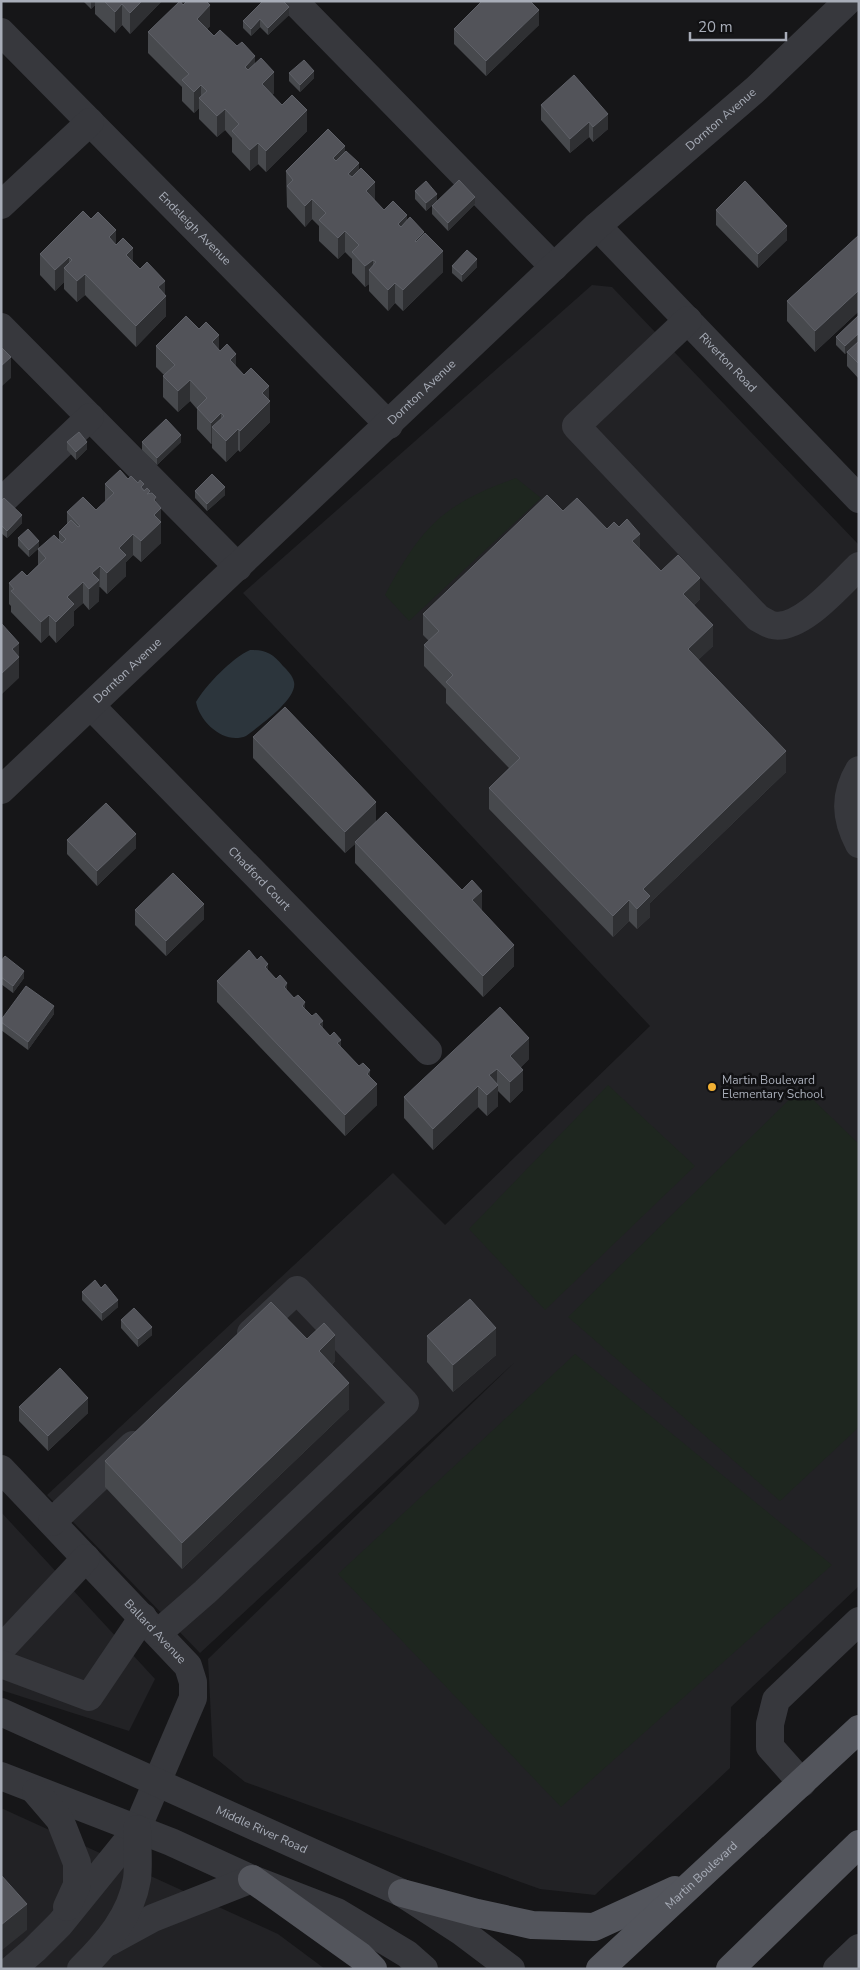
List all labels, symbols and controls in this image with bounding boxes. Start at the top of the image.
scale bar [690,10,786,42]
text: 20 m [698,17,733,37]
street label: Dornton Avenue [682,84,759,154]
street label: Endsleigh Avenue [155,188,235,269]
street label: Riverton Road [696,329,760,396]
street label: Dornton Avenue [384,356,459,428]
street label: Dornton Avenue [90,634,165,707]
street label: Chadford Court [225,843,295,914]
place label: Martin Boulevard Elementary School [722,1072,824,1102]
marker: Martin Boulevard Elementary School [706,1081,718,1093]
street label: Ballard Avenue [121,1596,190,1667]
street label: Middle River Road [213,1802,310,1857]
street label: Martin Boulevard [662,1838,741,1913]

